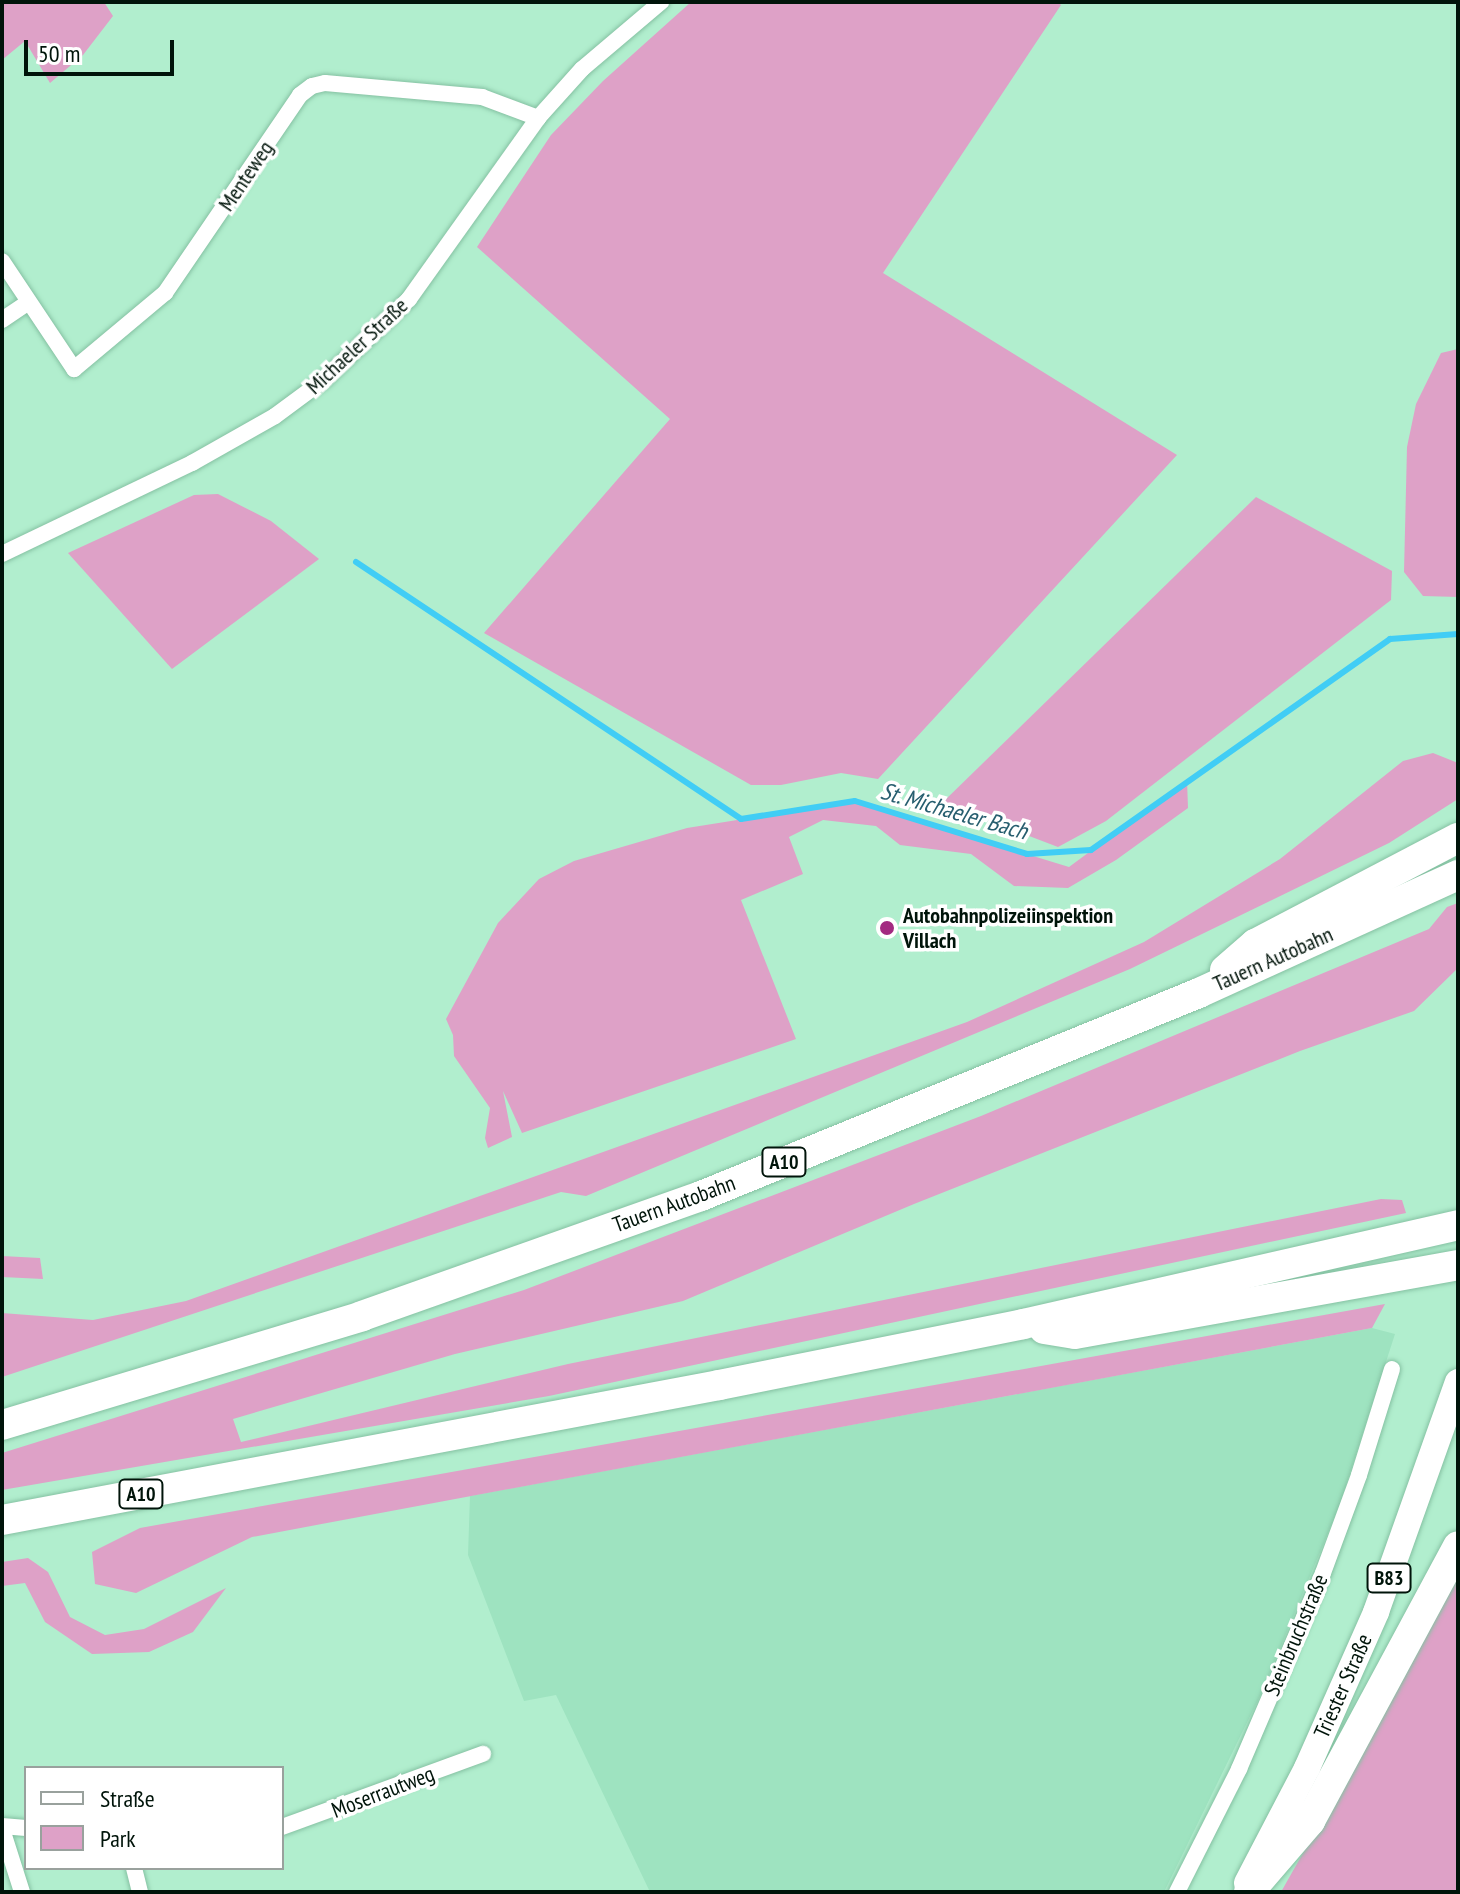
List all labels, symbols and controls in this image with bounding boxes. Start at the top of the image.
scale bar [28,24,178,74]
text: 50 m [38,38,80,69]
street label: Menteweg [213,136,279,216]
street label: Michaeler Straße [301,292,413,400]
water label: St. Michaeler Bach [877,776,1031,846]
place label: Autobahnpolizeiinspektion Villach [903,902,1113,954]
marker: Autobahnpolizeiinspektion Villach [878,919,896,937]
street label: Tauern Autobahn [1209,921,1337,997]
road number: A10 [760,1146,808,1178]
street label: Tauern Autobahn [609,1170,739,1238]
road number: A10 [117,1478,165,1510]
road number: B83 [1365,1562,1413,1594]
street label: Steinbruchstraße [1259,1570,1333,1700]
street label: Triester Straße [1308,1630,1378,1742]
street label: Moserrautweg [328,1760,438,1824]
legend [24,1766,284,1870]
text: Straße [100,1783,155,1814]
text: Park [100,1823,136,1854]

